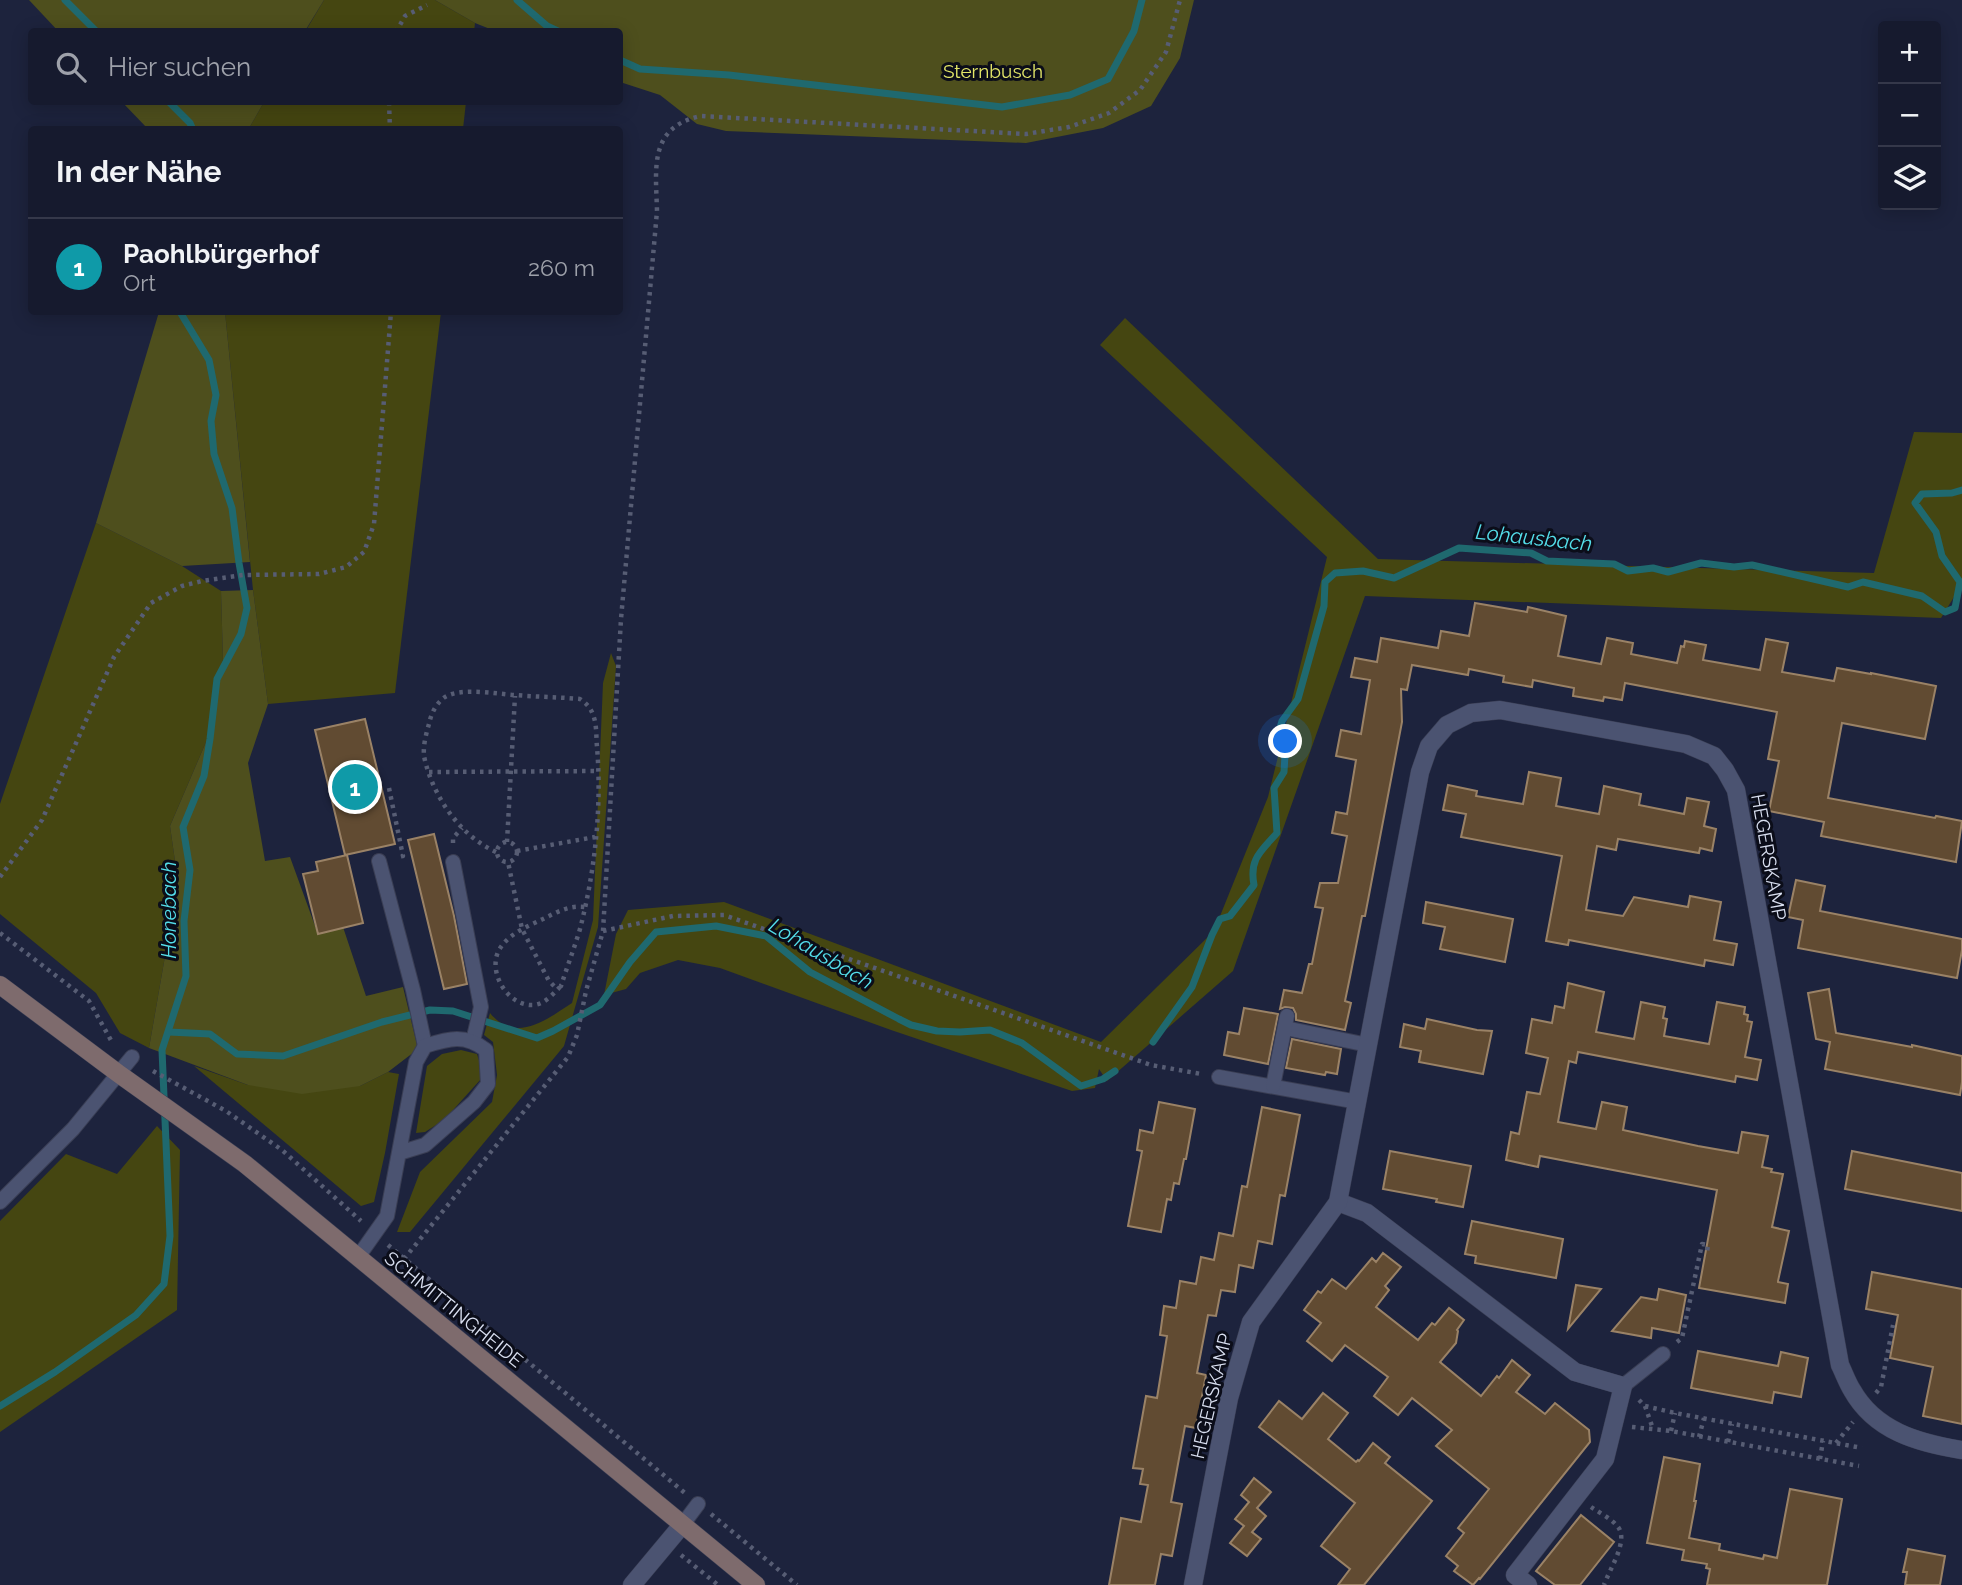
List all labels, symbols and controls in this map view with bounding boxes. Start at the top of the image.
map controls [1878,21,1941,210]
button: + [1878,21,1941,84]
search box [28,28,623,105]
icon: search [52,48,90,86]
text: Hier suchen [108,52,251,82]
park label: Sternbusch [943,60,1043,82]
button: − [1878,84,1941,147]
button: layers [1878,147,1941,210]
text: In der Nähe [56,154,221,189]
text: Paohlbürgerhof [123,239,319,269]
text: 1 [73,254,85,281]
text: 260 m [528,254,595,281]
text: Ort [123,269,156,296]
water label: Lohausbach [1475,519,1594,556]
your location [1268,724,1302,758]
pin: 1 [332,761,378,813]
street label: HEGERSKAMP [1747,792,1791,922]
water label: Honebach [156,861,181,959]
water label: Lohausbach [765,913,878,994]
street label: SCHMITTINGHEIDE [380,1246,528,1372]
street label: HEGERSKAMP [1186,1331,1236,1461]

